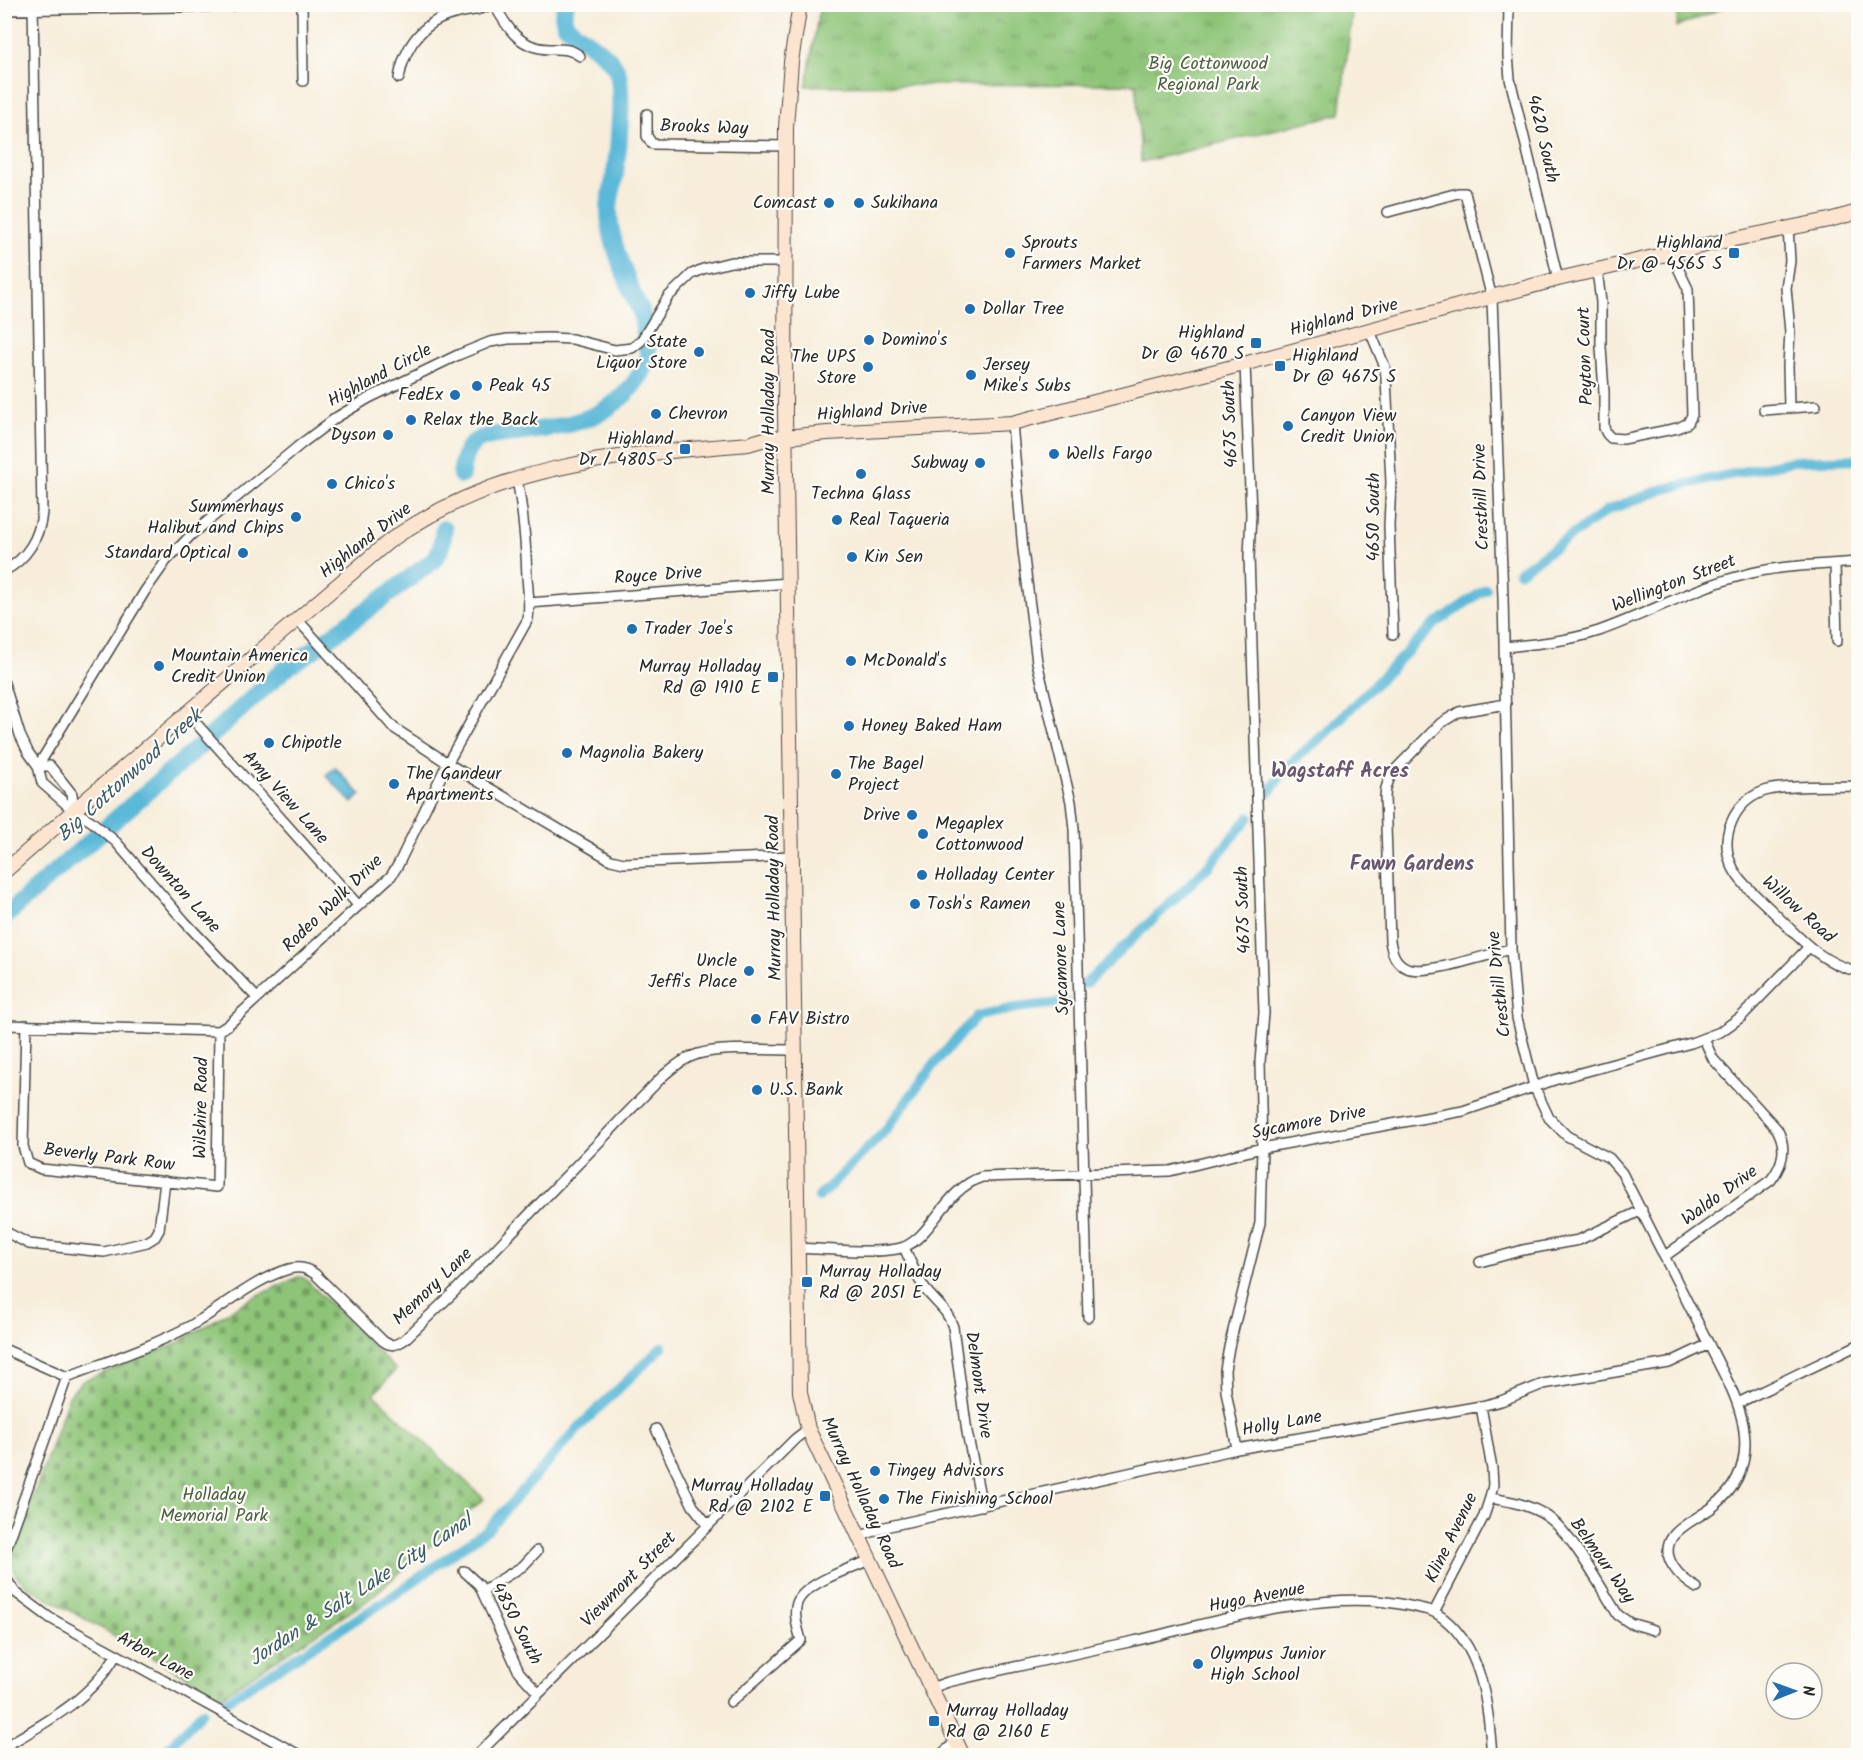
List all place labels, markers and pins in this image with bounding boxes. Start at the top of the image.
place label: Comcast [753,189,818,218]
place label: Sukihana [871,189,938,218]
marker: Comcast [822,196,836,210]
marker: Sukihana [852,196,866,210]
place label: Sprouts Farmers Market [1022,229,1142,279]
place label: Highland Dr @ 4565 S [1617,229,1723,279]
marker: Sprouts Farmers Market [1003,246,1017,260]
marker: Highland Dr @ 4565 S [1727,246,1741,260]
place label: Jiffy Lube [762,279,840,308]
marker: Jiffy Lube [743,286,757,300]
place label: Dollar Tree [982,295,1064,324]
marker: Dollar Tree [963,302,977,316]
place label: Highland Dr @ 4670 S [1141,319,1245,369]
place label: Domino's [881,326,948,355]
place label: State Liquor Store [596,328,687,378]
marker: Domino's [862,333,876,347]
marker: Highland Dr @ 4670 S [1249,336,1263,350]
place label: Highland Dr @ 4675 S [1292,342,1396,392]
place label: The UPS Store [791,343,856,393]
marker: State Liquor Store [692,345,706,359]
place label: Jersey Mike's Subs [983,351,1071,401]
marker: Highland Dr @ 4675 S [1273,359,1287,373]
marker: The UPS Store [861,360,875,374]
marker: Jersey Mike's Subs [964,368,978,382]
place label: Peak 45 [489,372,552,401]
marker: Peak 45 [470,379,484,393]
place label: FedEx [398,381,443,410]
marker: FedEx [448,388,462,402]
place label: Chevron [668,400,728,429]
place label: Canyon View Credit Union [1300,402,1397,452]
place label: Relax the Back [423,406,538,435]
marker: Chevron [649,407,663,421]
marker: Relax the Back [404,413,418,427]
marker: Canyon View Credit Union [1281,419,1295,433]
place label: Dyson [331,421,376,450]
place label: Highland Dr / 4805 S [578,425,674,475]
marker: Dyson [381,428,395,442]
place label: Wells Fargo [1066,440,1152,469]
marker: Highland Dr / 4805 S [678,442,692,456]
marker: Wells Fargo [1047,447,1061,461]
place label: Subway [911,449,969,478]
marker: Subway [973,456,987,470]
marker: Techna Glass [854,467,868,481]
place label: Chico's [344,470,395,499]
marker: Chico's [325,477,339,491]
place label: Techna Glass [811,480,911,509]
place label: Summerhays Halibut and Chips [147,493,284,543]
place label: Real Taqueria [849,506,950,535]
marker: Summerhays Halibut and Chips [289,510,303,524]
marker: Real Taqueria [830,513,844,527]
place label: Standard Optical [105,539,232,568]
place label: Kin Sen [864,543,923,572]
marker: Standard Optical [236,546,250,560]
marker: Kin Sen [845,550,859,564]
place label: Trader Joe's [644,615,734,644]
marker: Trader Joe's [625,622,639,636]
place label: Mountain America Credit Union [171,642,308,692]
place label: McDonald's [863,647,947,676]
place label: Murray Holladay Rd @ 1910 E [639,653,762,703]
marker: McDonald's [844,654,858,668]
marker: Mountain America Credit Union [152,659,166,673]
marker: Murray Holladay Rd @ 1910 E [766,670,780,684]
place label: Honey Baked Ham [861,712,1002,741]
marker: Honey Baked Ham [842,719,856,733]
place label: Chipotle [281,729,342,758]
marker: Chipotle [262,736,276,750]
place label: Magnolia Bakery [579,739,704,768]
marker: Magnolia Bakery [560,746,574,760]
place label: The Bagel Project [848,750,924,800]
place label: The Gandeur Apartments [406,760,502,810]
marker: The Bagel Project [829,767,843,781]
marker: The Gandeur Apartments [387,777,401,791]
place label: Drive [862,801,900,830]
marker: Drive [905,808,919,822]
place label: Megaplex Cottonwood [935,810,1024,860]
marker: Megaplex Cottonwood [916,827,930,841]
place label: Holladay Center [934,861,1055,890]
marker: Holladay Center [915,868,929,882]
place label: Tosh's Ramen [927,890,1031,919]
marker: Tosh's Ramen [908,897,922,911]
place label: Uncle Jeffi's Place [648,947,737,997]
marker: Uncle Jeffi's Place [742,964,756,978]
place label: FAV Bistro [768,1005,850,1034]
marker: FAV Bistro [749,1012,763,1026]
place label: U.S. Bank [769,1076,844,1105]
marker: U.S. Bank [750,1083,764,1097]
place label: Murray Holladay Rd @ 2051 E [819,1258,942,1308]
marker: Murray Holladay Rd @ 2051 E [800,1275,814,1289]
place label: Tingey Advisors [887,1457,1004,1486]
marker: Tingey Advisors [868,1464,882,1478]
place label: Murray Holladay Rd @ 2102 E [691,1472,814,1522]
place label: The Finishing School [896,1485,1054,1514]
marker: Murray Holladay Rd @ 2102 E [818,1489,832,1503]
marker: The Finishing School [877,1492,891,1506]
place label: Olympus Junior High School [1210,1640,1326,1690]
marker: Olympus Junior High School [1191,1657,1205,1671]
place label: Murray Holladay Rd @ 2160 E [946,1697,1069,1747]
marker: Murray Holladay Rd @ 2160 E [927,1714,941,1728]

